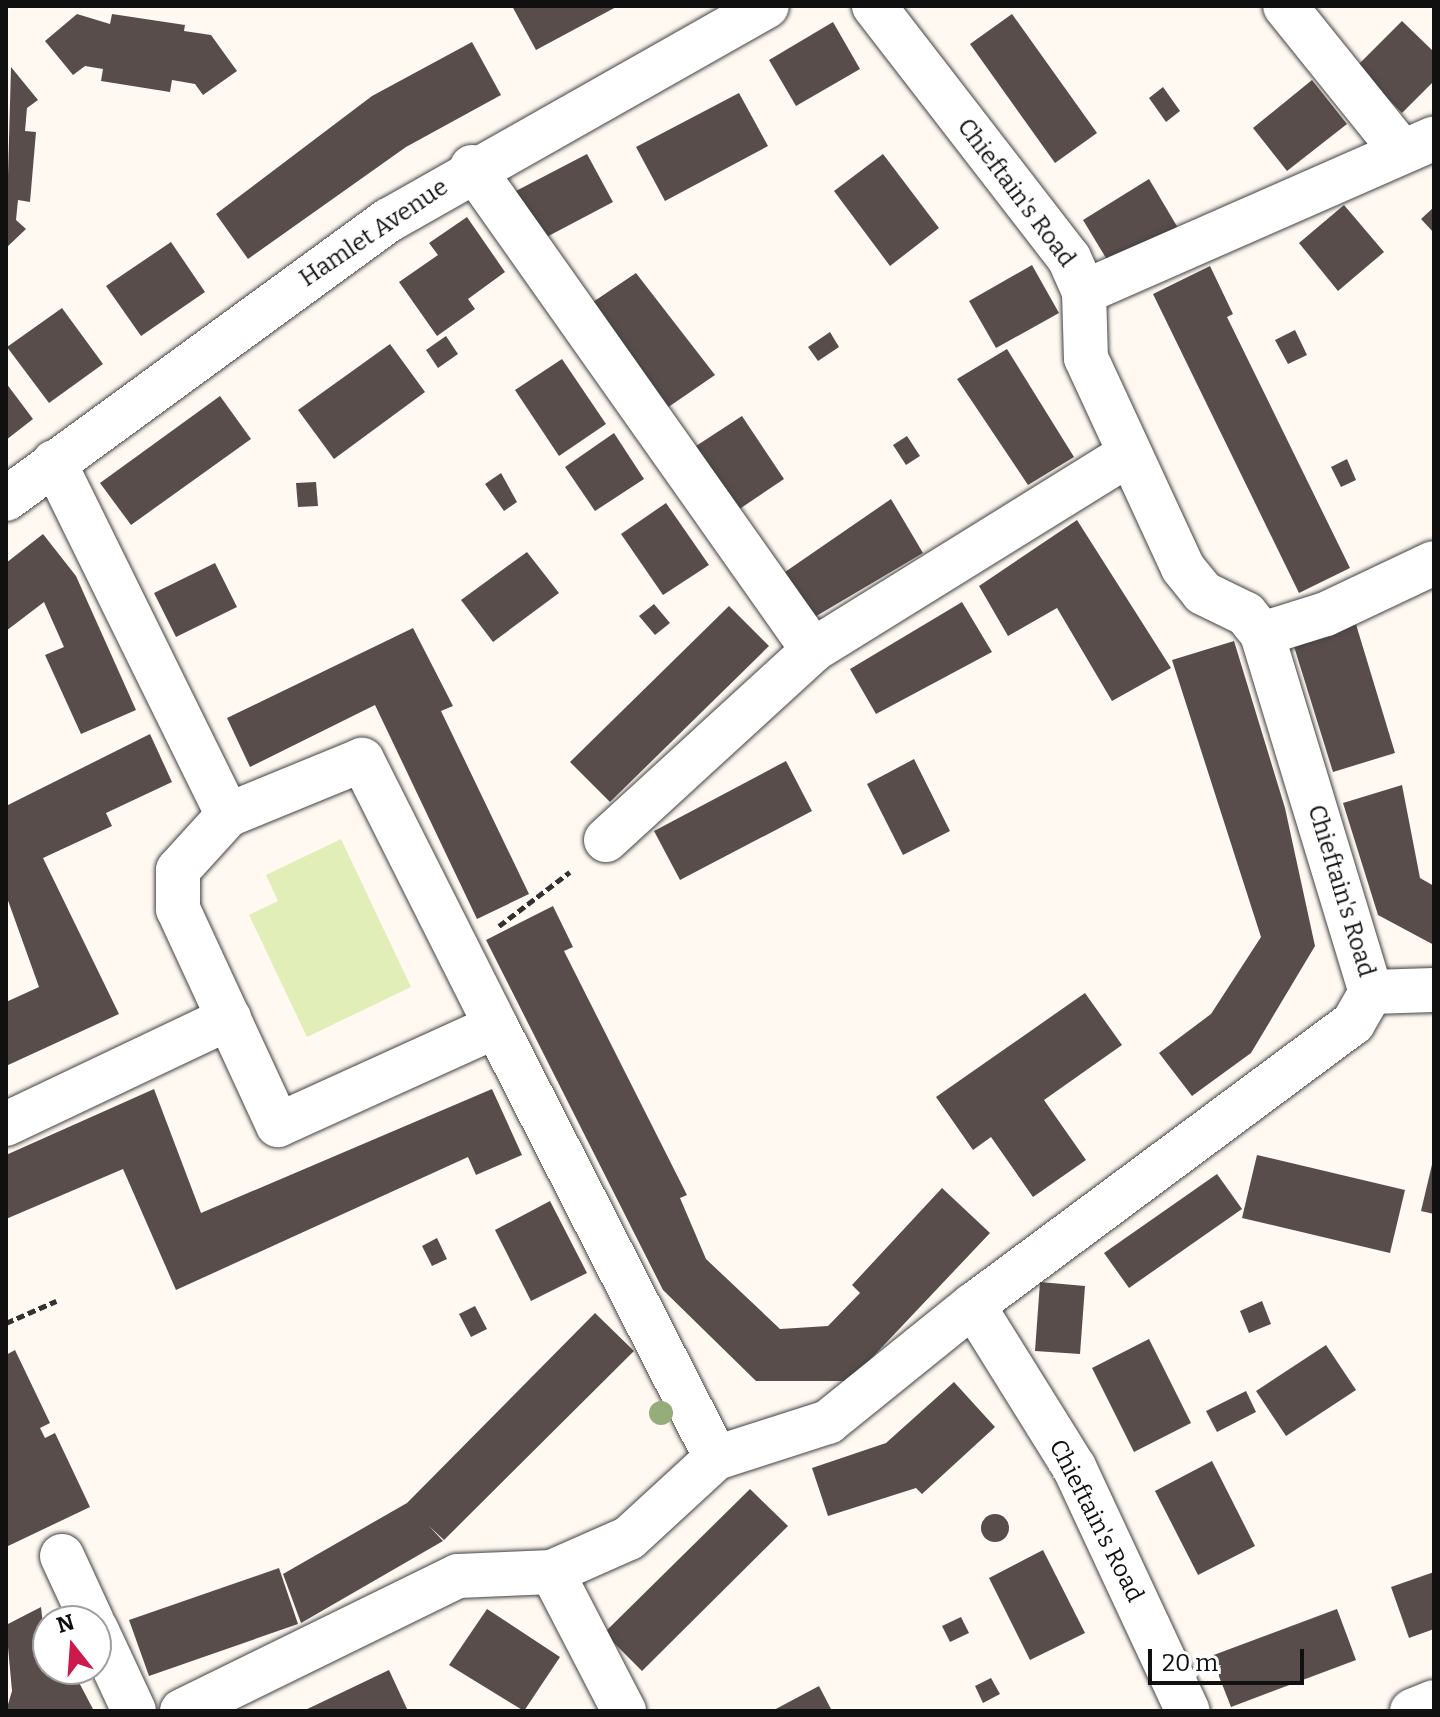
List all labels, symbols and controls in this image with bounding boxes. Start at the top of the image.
street label: Chieftain's Road [951,113,1081,273]
street label: Hamlet Avenue [294,173,454,293]
street label: Chieftain's Road [1301,802,1381,980]
street label: Chieftain's Road [1043,1435,1149,1607]
north arrow [32,1605,112,1685]
text: N [53,1608,77,1639]
scale bar [1152,1633,1308,1683]
text: 20 m [1162,1649,1218,1677]

